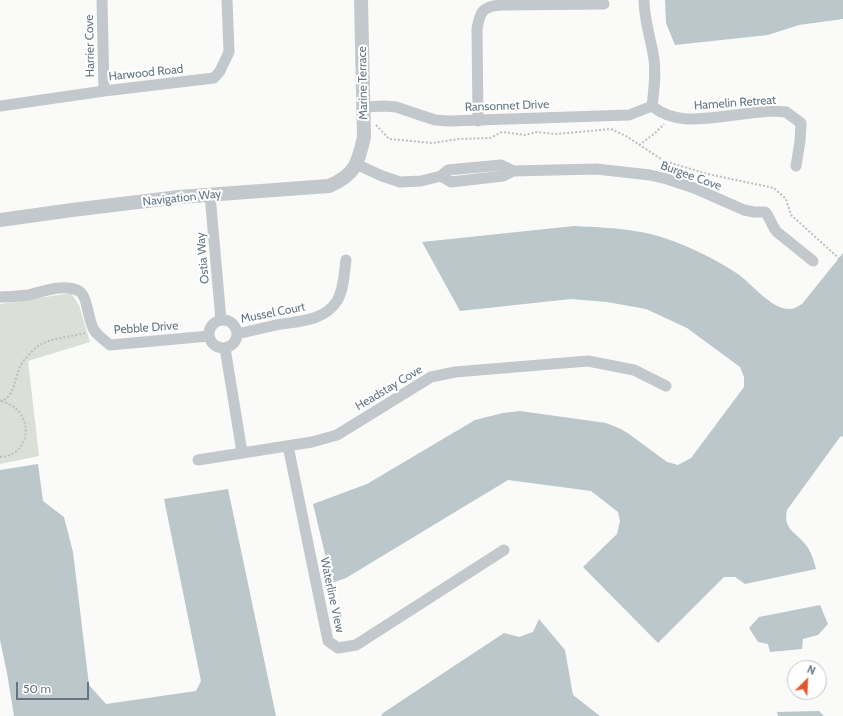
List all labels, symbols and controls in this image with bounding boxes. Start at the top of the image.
street label: Harrier Cove [82,15,98,77]
street label: Marine Terrace [355,46,371,120]
street label: Harwood Road [108,62,184,84]
street label: Hamelin Retreat [693,93,777,113]
street label: Ransonnet Drive [465,97,549,115]
street label: Burgee Cove [659,158,723,194]
street label: Navigation Way [142,187,222,209]
street label: Ostia Way [194,232,212,284]
street label: Mussel Court [240,300,306,326]
street label: Pebble Drive [113,319,179,337]
street label: Headstay Cove [353,362,425,414]
street label: Waterline View [317,556,347,634]
north arrow [787,660,827,700]
text: N [805,662,818,678]
scale bar [18,674,91,700]
text: 50 m [23,681,51,696]

